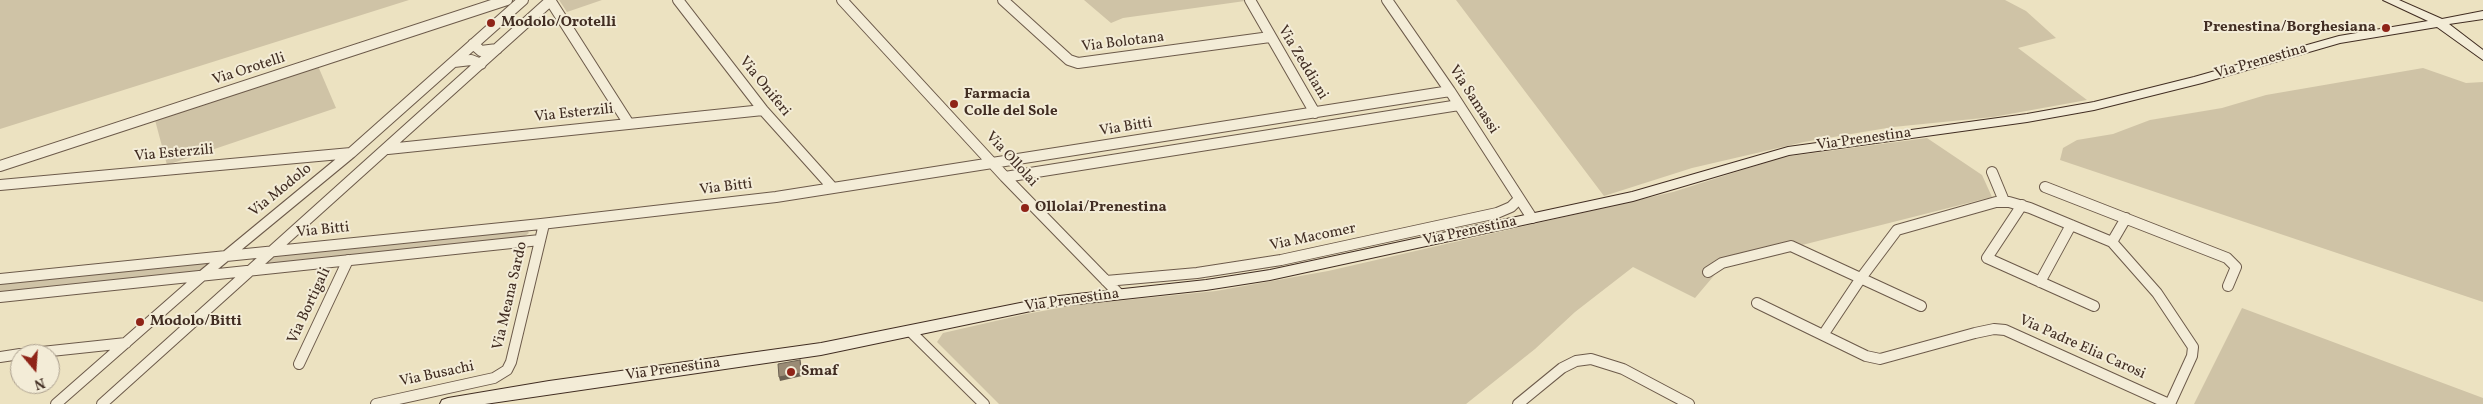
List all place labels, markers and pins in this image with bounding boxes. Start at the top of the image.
place label: Modolo/Orotelli [501,14,616,32]
marker: Modolo/Orotelli [485,17,497,29]
place label: Prenestina/Borghesiana [2203,19,2376,37]
marker: Prenestina/Borghesiana [2380,22,2392,34]
place label: Farmacia Colle del Sole [964,86,1058,121]
marker: Farmacia Colle del Sole [948,98,960,110]
place label: Ollolai/Prenestina [1035,199,1167,217]
marker: Ollolai/Prenestina [1019,202,1031,214]
place label: Modolo/Bitti [150,313,242,331]
marker: Modolo/Bitti [134,316,146,328]
place label: Smaf [801,363,838,381]
marker: Smaf [785,366,797,378]

